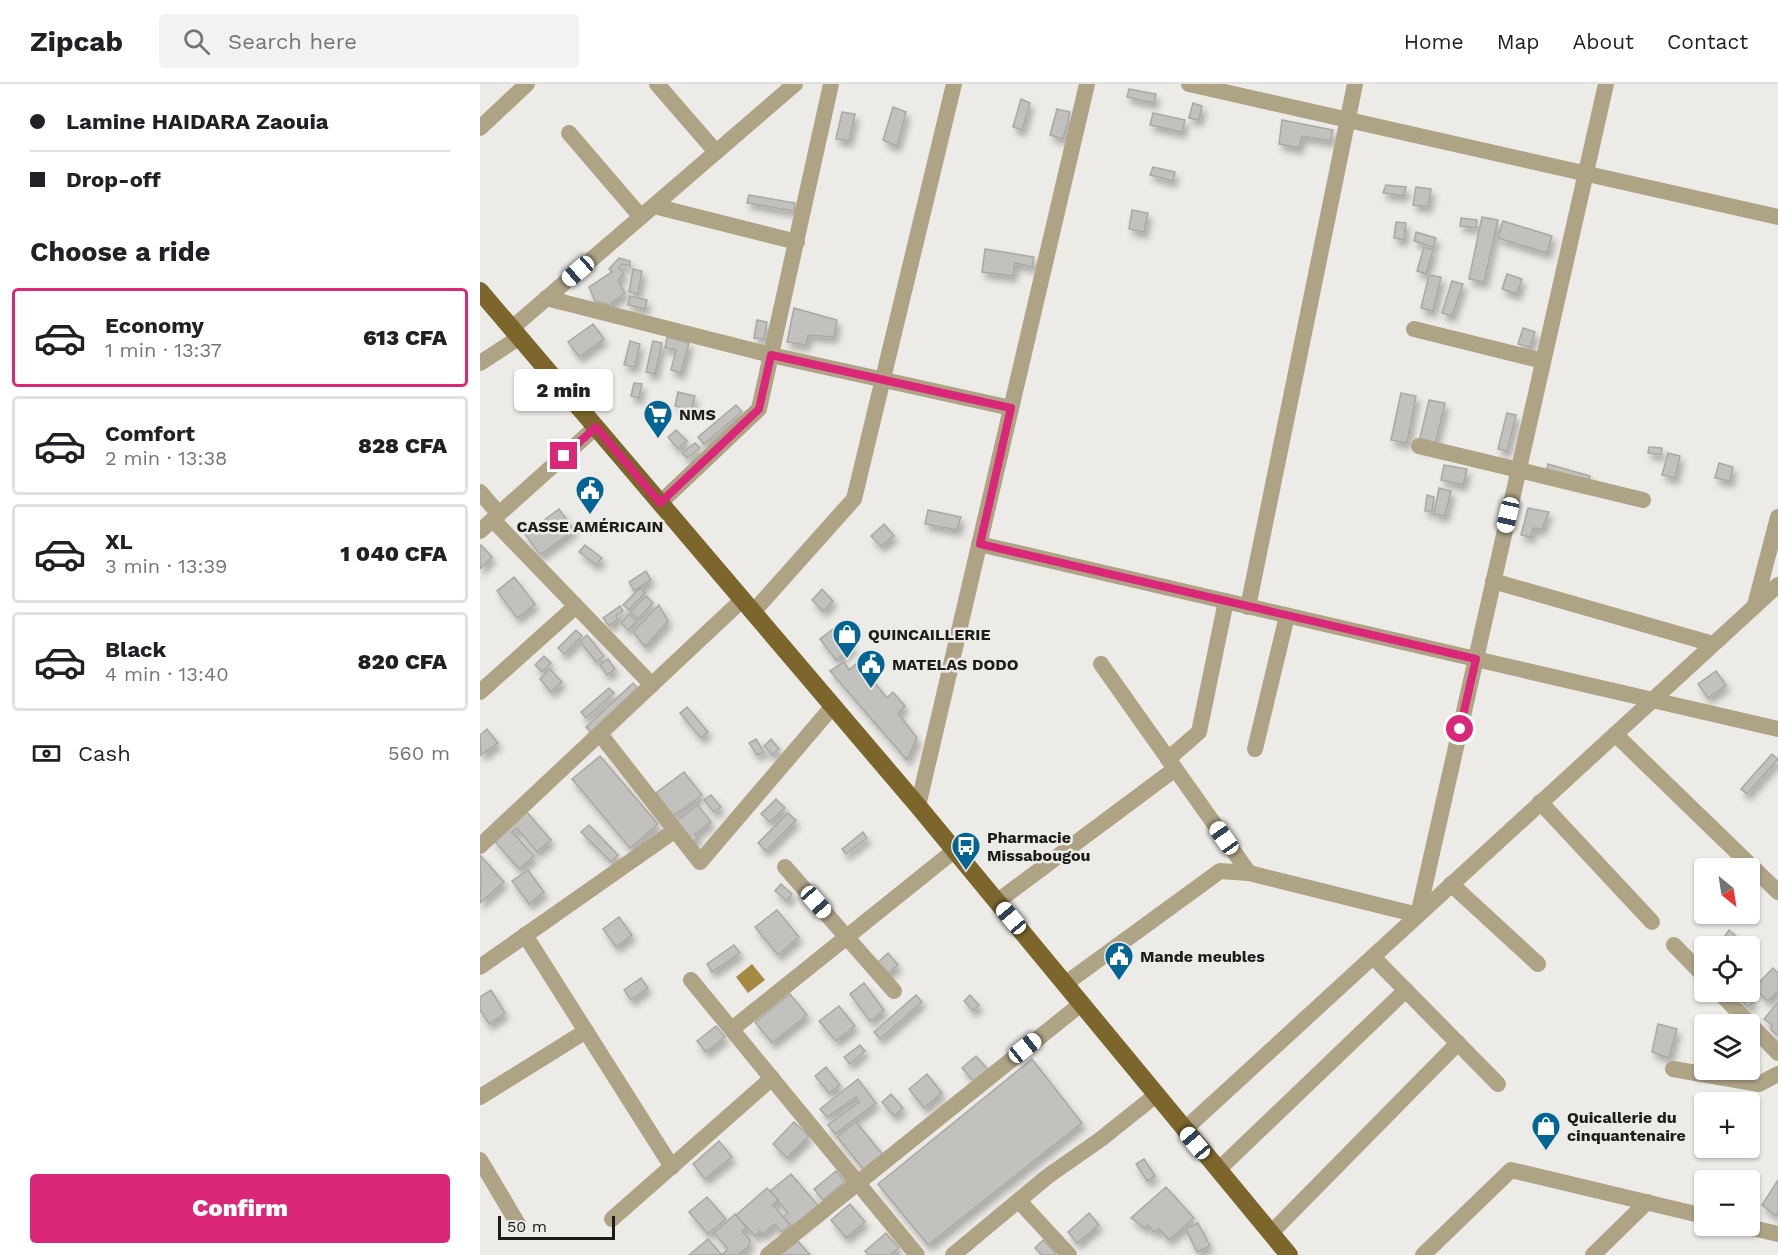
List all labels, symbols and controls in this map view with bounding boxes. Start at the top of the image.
search box [159,14,579,68]
text: Zipcab [30,25,123,58]
icon: search [180,25,213,58]
text: Search here [228,29,357,54]
text: Home [1404,29,1464,54]
text: Map [1497,29,1540,54]
text: About [1573,29,1634,54]
text: Contact [1667,29,1748,54]
text: Lamine HAIDARA Zaouia [66,109,329,134]
text: Drop-off [66,167,161,192]
text: Choose a ride [30,236,210,268]
car [559,252,597,290]
icon: car [33,311,87,365]
text: Economy [105,313,204,338]
text: 613 CFA [363,325,447,350]
text: 1 min · 13:37 [105,338,222,362]
callout: 2 min [514,369,614,411]
text: 2 min [536,378,591,402]
supermarket icon: NMS [642,398,674,440]
place label: NMS [679,405,716,424]
icon: car [33,419,87,473]
text: Comfort [105,421,195,446]
text: 828 CFA [358,433,447,458]
route end [550,442,577,469]
text: 2 min · 13:38 [105,446,227,470]
public building icon: CASSE AMÉRICAIN [574,474,606,516]
car [1495,495,1521,535]
place label: CASSE AMÉRICAIN [517,517,663,536]
icon: car [33,527,87,581]
text: XL [105,529,133,554]
text: 1 040 CFA [340,541,447,566]
text: 3 min · 13:39 [105,554,227,578]
shop icon: QUINCAILLERIE [831,618,863,660]
place label: QUINCAILLERIE [868,625,990,644]
icon: car [33,635,87,689]
text: Black [105,637,166,662]
public building icon: MATELAS DODO [855,648,887,690]
text: 820 CFA [358,649,447,674]
place label: MATELAS DODO [892,655,1019,674]
text: 4 min · 13:40 [105,662,229,686]
route start [1446,715,1473,742]
icon: cash [30,737,63,770]
text: Cash [78,741,131,766]
text: 560 m [388,741,450,765]
car [1206,818,1242,858]
place label: Pharmacie Missabougou [987,828,1091,865]
bus stop icon: Pharmacie Missabougou [950,830,982,872]
north arrow [1694,858,1760,924]
map controls [1694,858,1760,1236]
car [797,883,835,921]
car [993,898,1029,938]
button: locate [1694,936,1760,1002]
public building icon: Mande meubles [1103,940,1135,982]
place label: Mande meubles [1140,947,1265,966]
button: layers [1694,1014,1760,1080]
car [1005,1030,1045,1066]
button: + [1694,1092,1760,1158]
place label: Quicallerie du cinquantenaire [1567,1108,1686,1145]
shop icon: Quicallerie du cinquantenaire [1530,1110,1562,1152]
car [1177,1123,1213,1163]
button: − [1694,1170,1760,1236]
button: Confirm [30,1174,450,1243]
scale bar [498,1213,615,1240]
text: 50 m [507,1217,547,1236]

